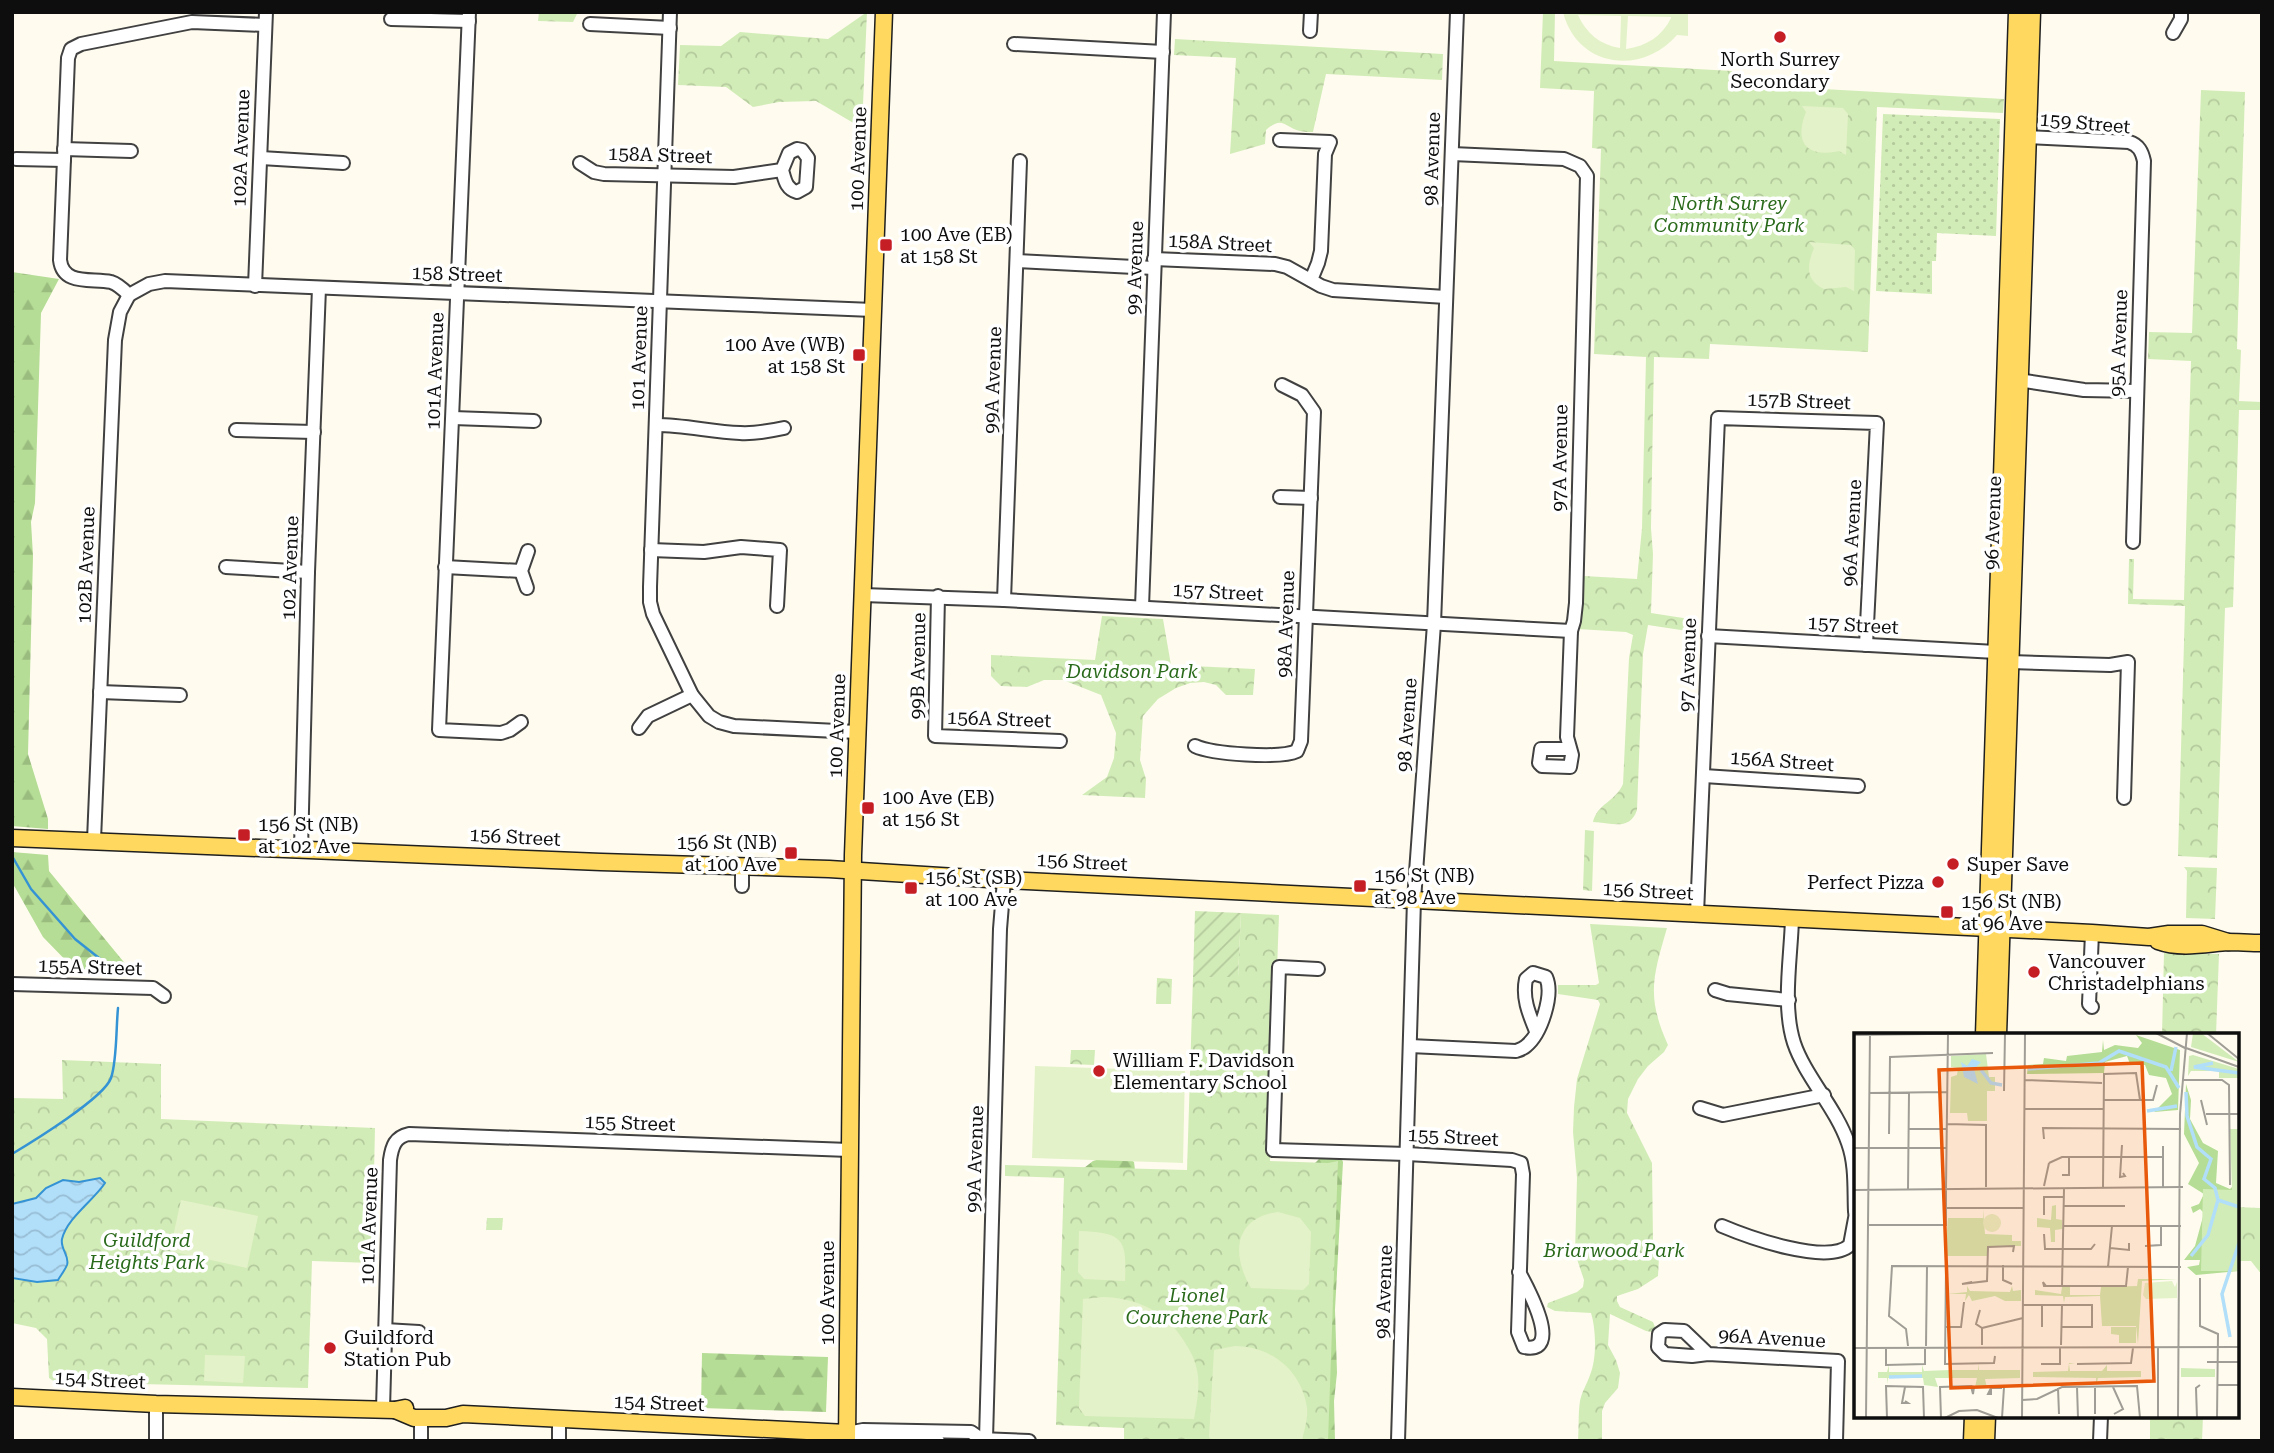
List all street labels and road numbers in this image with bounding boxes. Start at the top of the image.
street label: 102A Avenue [227,89,255,207]
street label: 100 Avenue [845,106,871,212]
street label: 159 Street [2039,108,2131,138]
street label: 98 Avenue [1419,112,1445,206]
street label: 158A Street [607,142,713,168]
street label: 99 Avenue [1122,221,1148,315]
street label: 158A Street [1167,229,1273,257]
street label: 158 Street [411,261,503,287]
street label: 95A Avenue [2106,289,2132,397]
street label: 101 Avenue [626,305,652,411]
street label: 101A Avenue [421,312,449,430]
street label: 99A Avenue [980,326,1006,434]
street label: 157B Street [1747,388,1851,414]
street label: 97A Avenue [1548,404,1572,512]
street label: 96 Avenue [1980,476,2006,570]
street label: 96A Avenue [1838,479,1866,587]
street label: 102B Avenue [72,506,100,624]
street label: 102 Avenue [277,515,303,621]
street label: 98A Avenue [1273,570,1299,678]
street label: 157 Street [1172,578,1264,606]
street label: 157 Street [1807,611,1899,639]
street label: 99B Avenue [906,612,930,720]
street label: 97 Avenue [1675,618,1701,712]
street label: 100 Avenue [824,673,850,779]
street label: 98 Avenue [1392,677,1422,773]
street label: 156A Street [946,706,1052,732]
street label: 156A Street [1729,746,1835,776]
street label: 156 Street [469,823,561,851]
street label: 156 Street [1036,848,1128,876]
street label: 156 Street [1602,877,1694,905]
street label: 155A Street [37,954,143,980]
street label: 99A Avenue [962,1105,988,1213]
street label: 155 Street [584,1110,676,1136]
street label: 155 Street [1407,1123,1499,1151]
street label: 101A Avenue [355,1167,383,1285]
street label: 100 Avenue [816,1241,839,1345]
street label: 98 Avenue [1371,1245,1397,1339]
street label: 96A Avenue [1718,1324,1826,1352]
street label: 154 Street [54,1366,146,1394]
street label: 154 Street [613,1390,705,1416]

